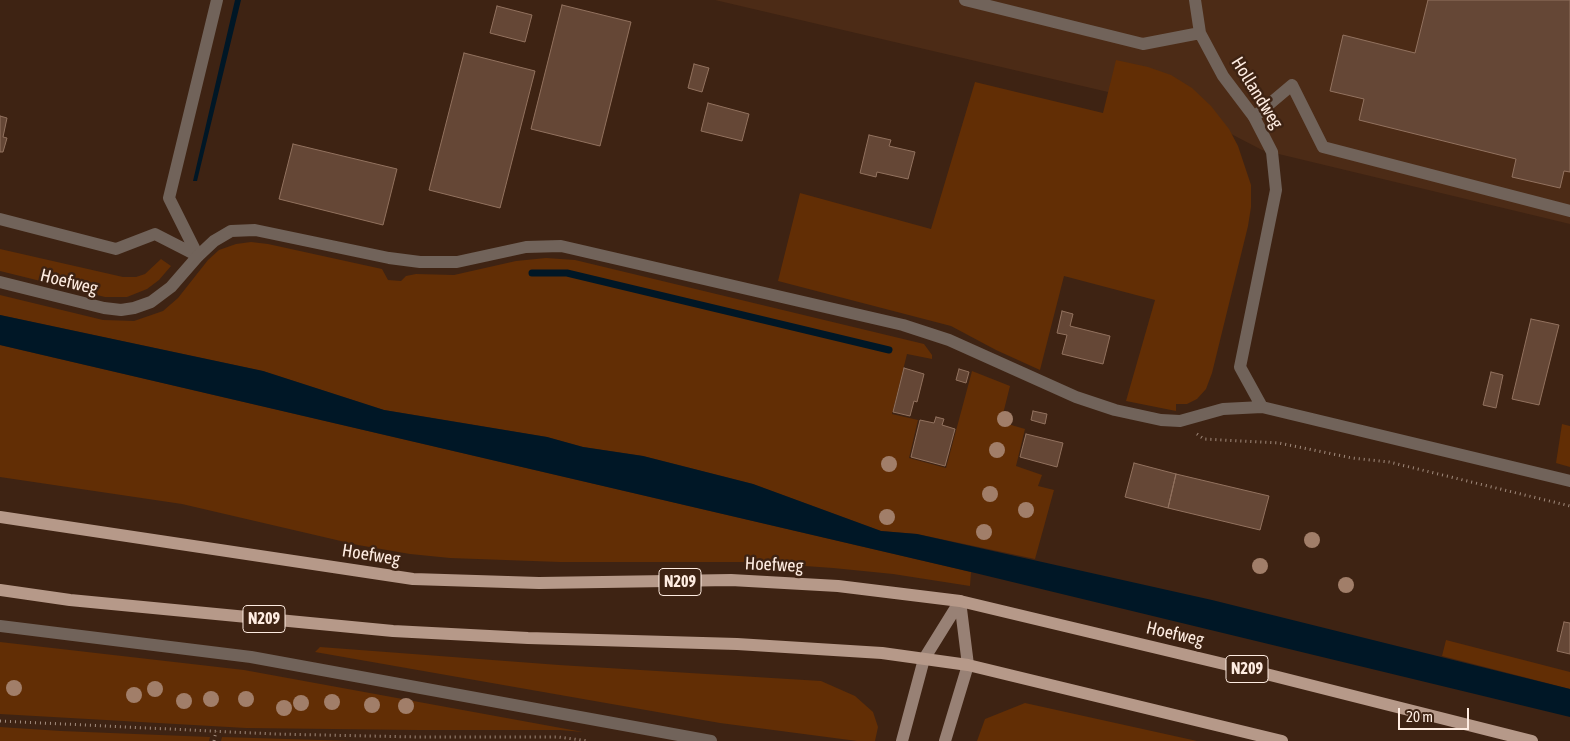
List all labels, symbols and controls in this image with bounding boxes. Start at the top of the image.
street label: Hollandweg [1226,53,1288,133]
street label: Hoefweg [38,264,100,300]
street label: Hoefweg [340,540,402,570]
street label: Hoefweg [744,553,804,577]
road number: N209 [659,568,701,596]
road number: N209 [243,606,285,632]
street label: Hoefweg [1144,617,1206,651]
road number: N209 [1226,656,1268,682]
scale bar [1400,698,1471,730]
text: 20 m [1406,708,1433,725]

